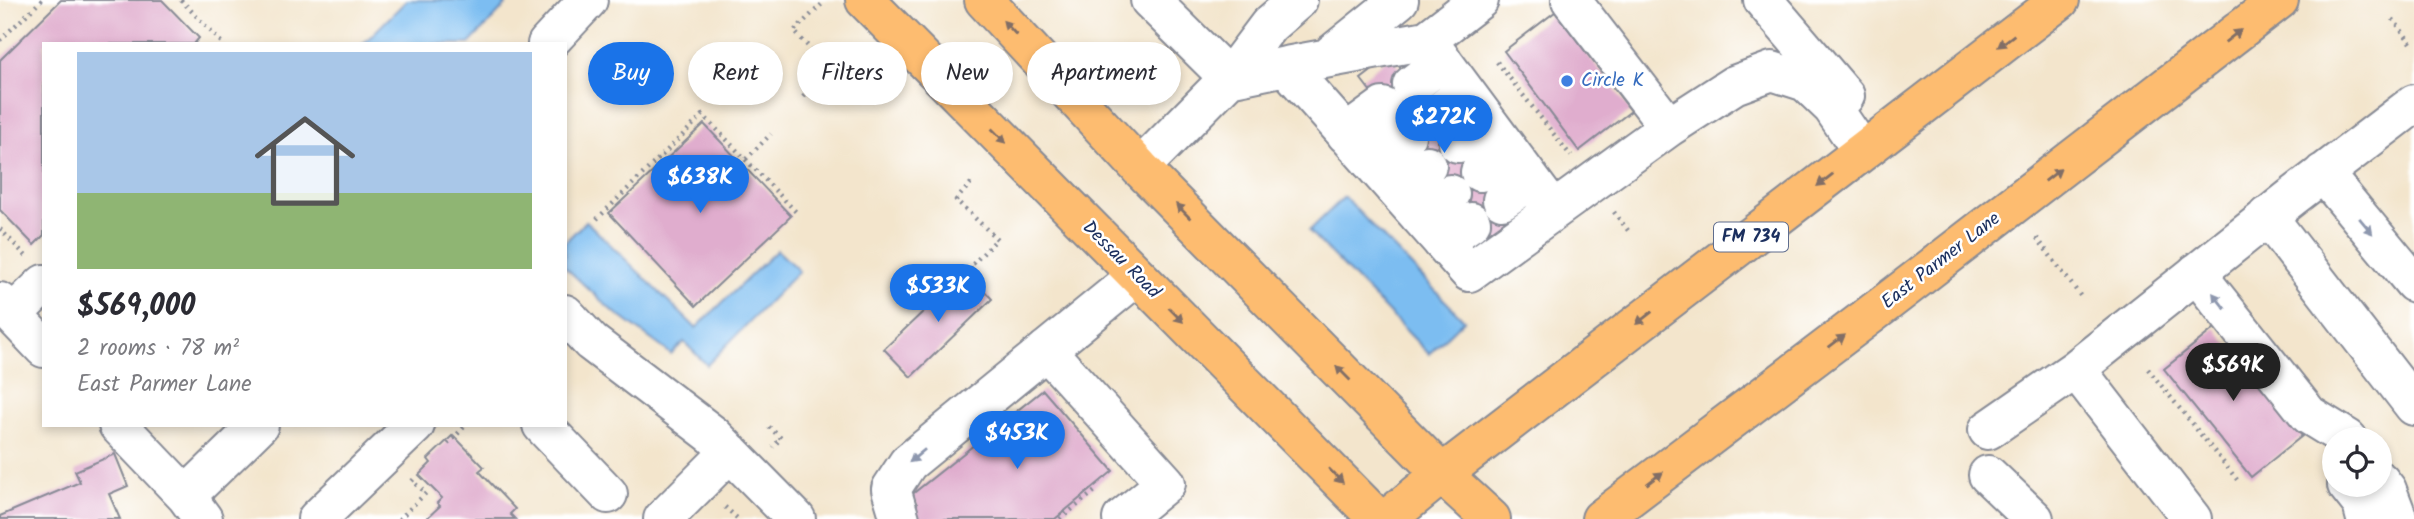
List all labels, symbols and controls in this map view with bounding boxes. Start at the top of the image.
one-way arrow [1002,19,1018,37]
one-way arrow [2223,28,2241,43]
one-way arrow [1997,34,2015,49]
chip: Buy [588,42,674,105]
chip: Rent [688,42,783,105]
chip: Filters [797,42,907,105]
chip: New [921,42,1013,105]
chip: Apartment [1027,42,1181,105]
place label: Circle K [1581,66,1644,96]
marker: Circle K [1559,73,1575,89]
pin: $272K [1395,96,1493,155]
icon: home [242,98,368,224]
text: $272K [1411,100,1477,136]
one-way arrow [990,127,1007,144]
pin: $638K [651,156,749,215]
text: $638K [667,160,733,196]
one-way arrow [2043,167,2061,182]
one-way arrow [1816,172,1834,186]
one-way arrow [1174,203,1191,220]
street label: East Parmer Lane [1875,205,2007,317]
street label: Dessau Road [1075,214,1168,307]
one-way arrow [2359,216,2374,234]
road number: FM 734 [1714,222,1788,251]
pin: $533K [889,264,987,324]
text: $533K [906,269,970,305]
text: $569,000 [77,283,195,331]
one-way arrow [2212,293,2227,311]
one-way arrow [1167,306,1184,322]
one-way arrow [1636,311,1654,326]
text: 2 rooms · 78 m² [77,331,239,367]
one-way arrow [1827,333,1845,348]
pin: $569K [2184,344,2282,403]
text: $569K [2201,348,2265,384]
one-way arrow [1334,365,1351,382]
text: East Parmer Lane [77,367,252,403]
pin: $453K [968,412,1066,471]
text: $453K [985,416,1049,452]
map controls [2322,427,2392,497]
button: locate [2322,427,2392,497]
one-way arrow [909,448,926,463]
one-way arrow [1327,468,1344,484]
one-way arrow [1646,471,1664,485]

